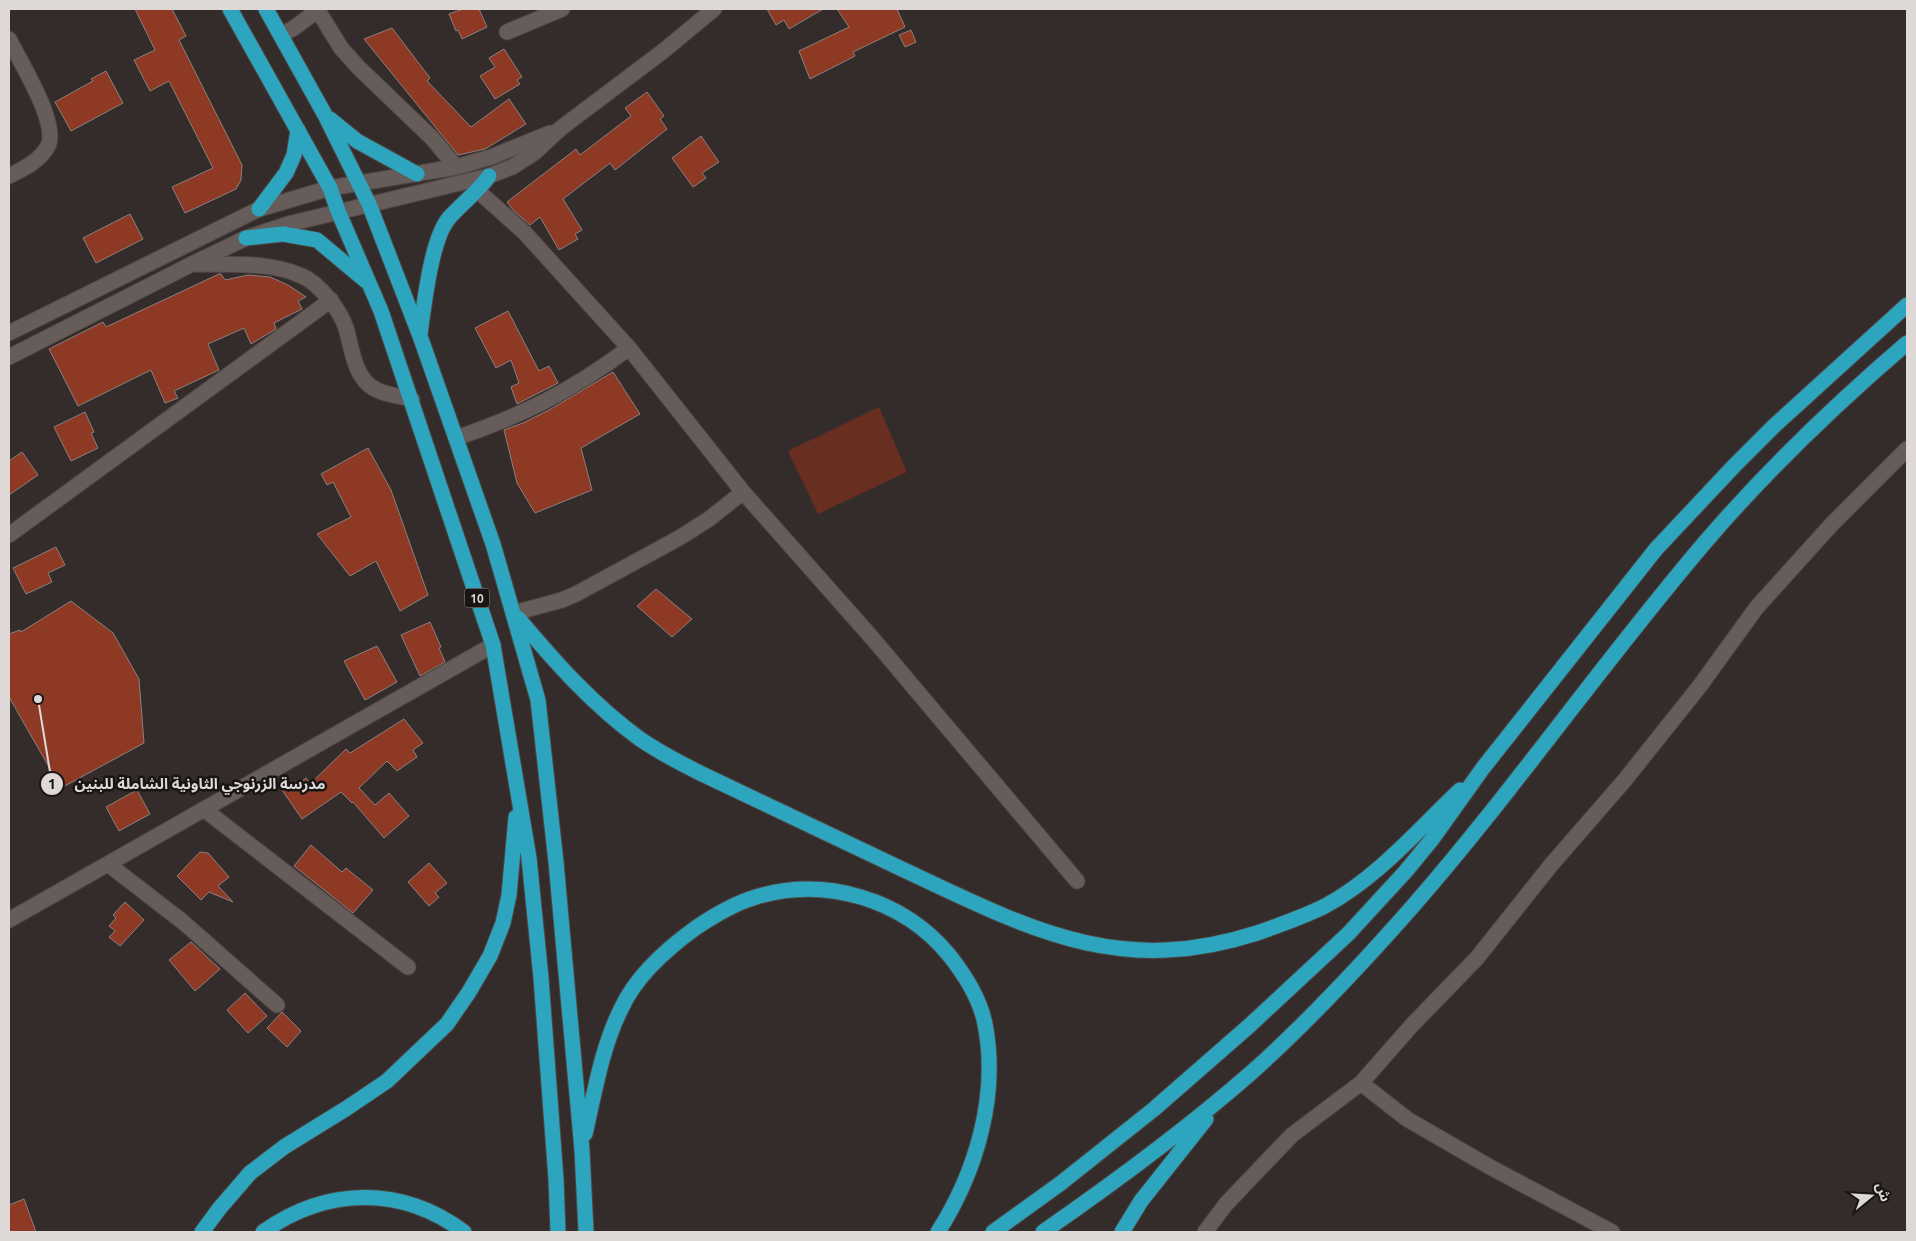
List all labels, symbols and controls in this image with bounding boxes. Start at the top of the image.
road number: 10 [464,588,490,608]
callout: مدرسة الزرنوجي الثاونية الشاملة للبنين [39,769,335,799]
text: 1 [48,775,56,792]
text: مدرسة الزرنوجي الثاونية الشاملة للبنين [74,775,326,795]
north arrow [1846,1171,1896,1221]
text: ش [1873,1180,1894,1204]

